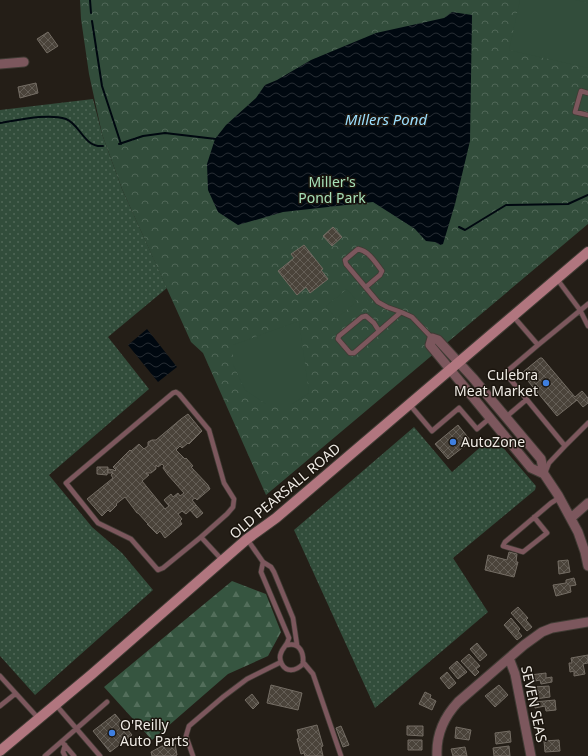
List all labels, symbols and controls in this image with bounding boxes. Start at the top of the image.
water label: Millers Pond [345,109,428,129]
park label: Miller's Pond Park [298,172,366,207]
place label: Culebra Meat Market [454,365,538,400]
marker: Culebra Meat Market [541,378,551,388]
place label: AutoZone [461,432,525,451]
marker: AutoZone [448,437,458,447]
street label: OLD PEARSALL ROAD [225,439,344,543]
street label: SEVEN SEAS [517,664,552,744]
place label: O'Reilly Auto Parts [120,715,189,750]
marker: O'Reilly Auto Parts [107,728,117,738]

